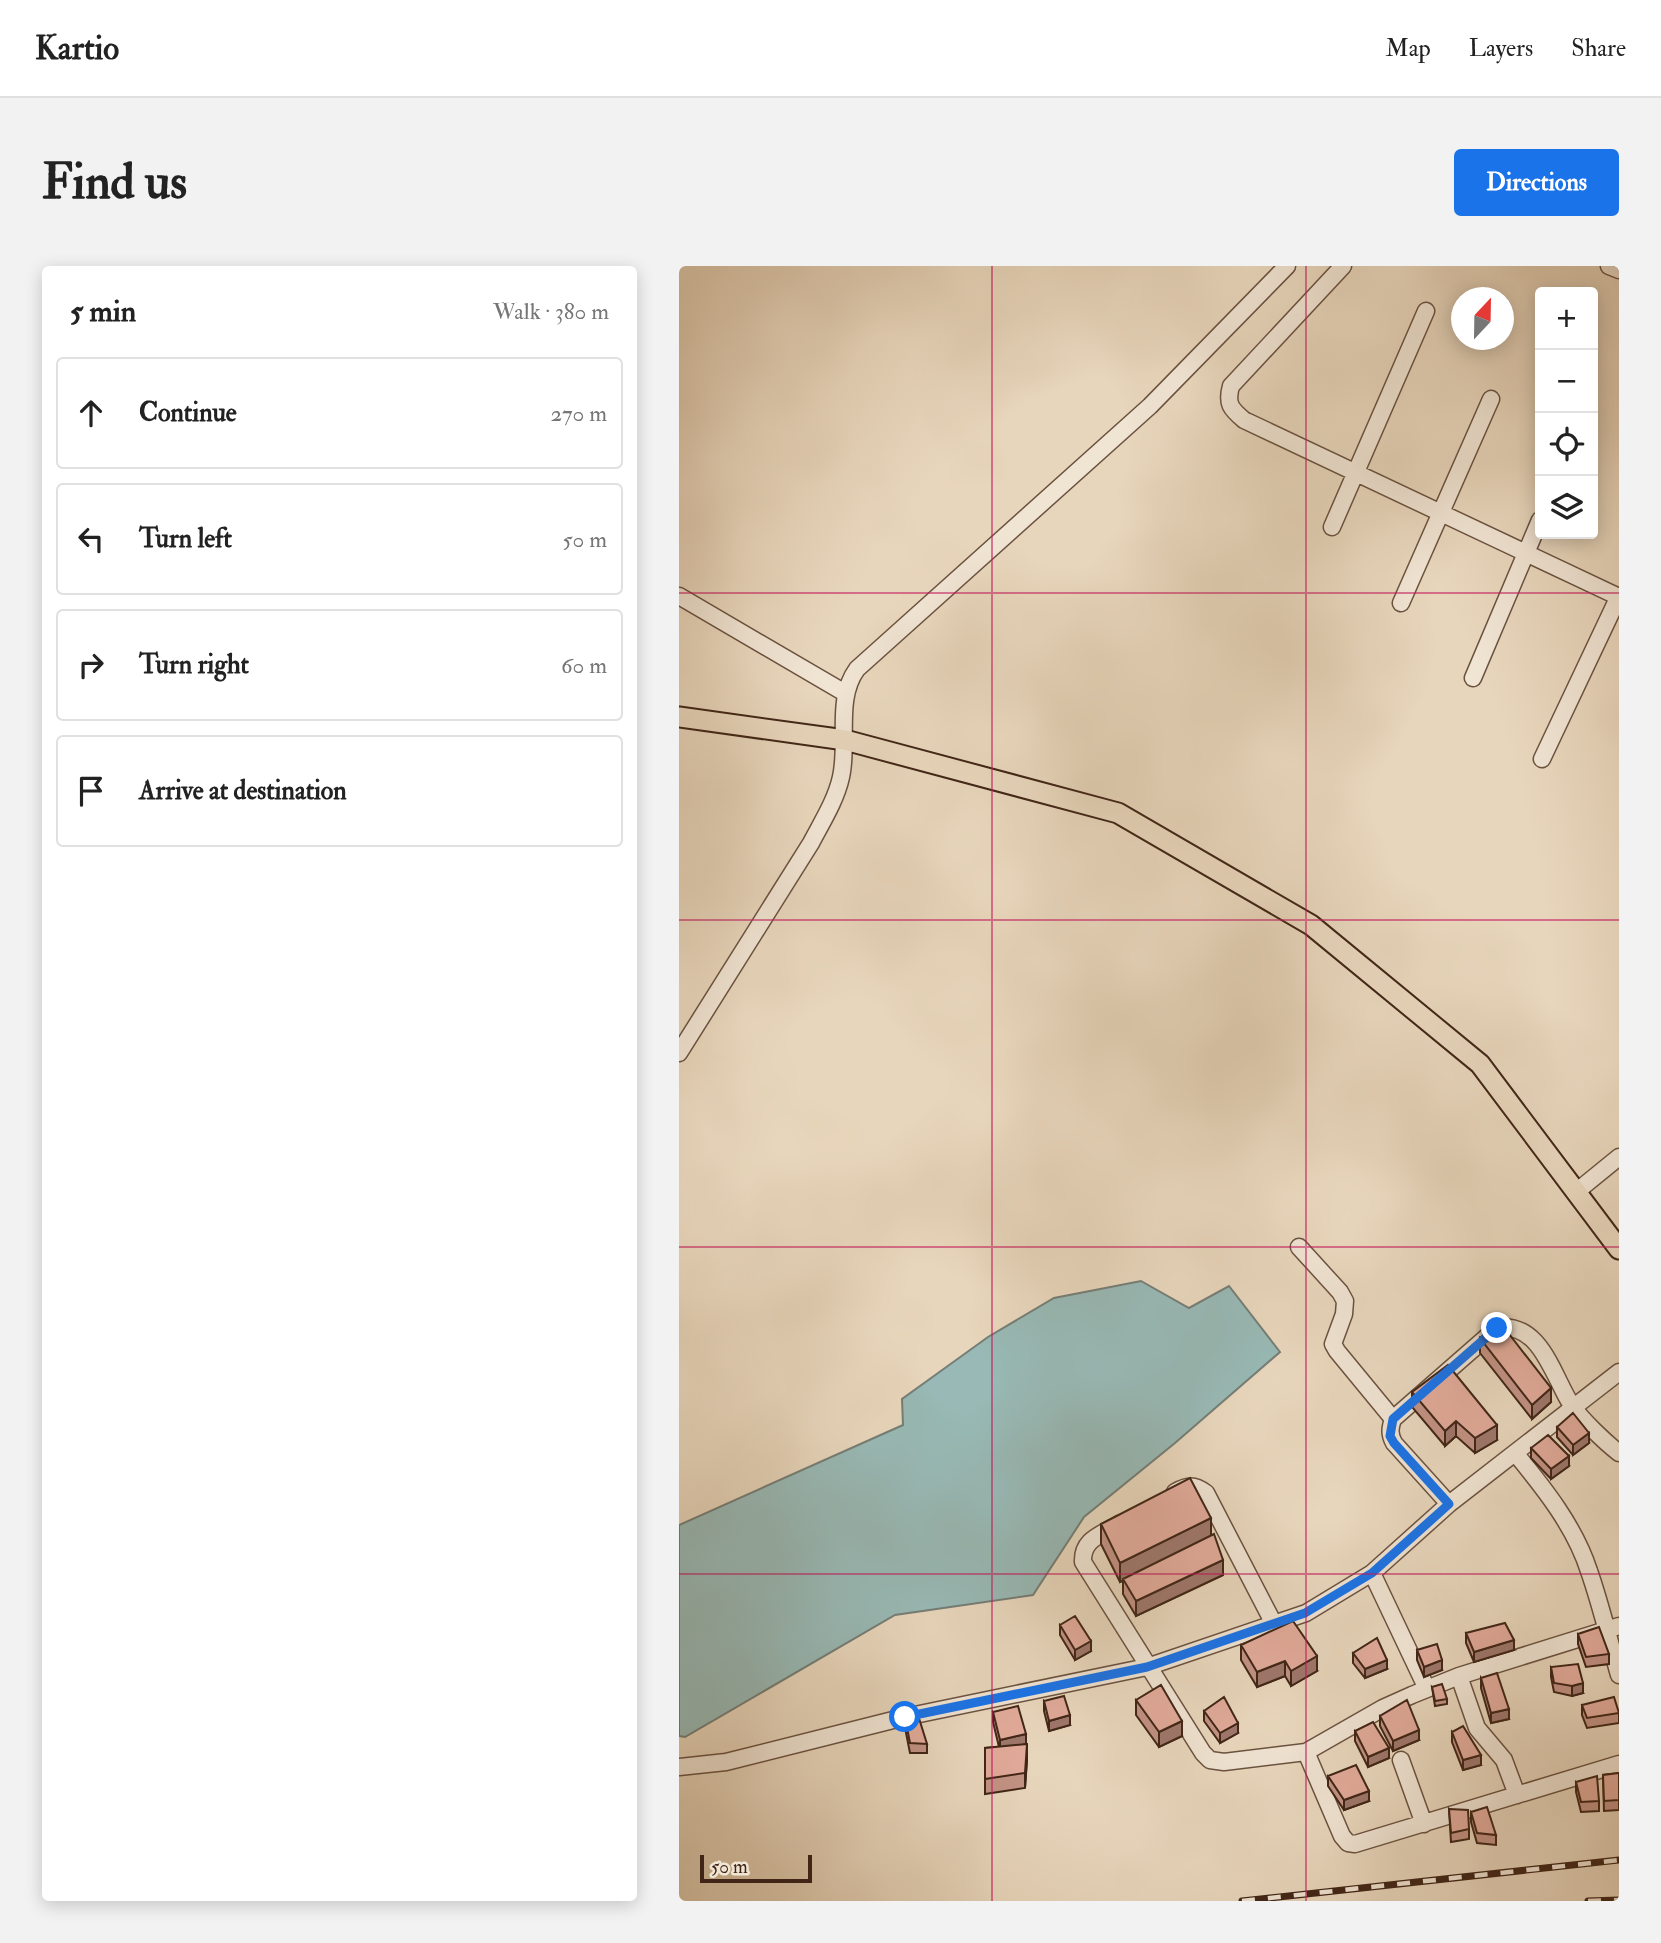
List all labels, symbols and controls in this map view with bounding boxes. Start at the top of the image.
text: Kartio [35,28,119,69]
text: Map [1386,33,1431,64]
text: Layers [1469,33,1533,64]
text: Share [1571,33,1626,64]
button: Directions [1454,149,1619,216]
text: Find us [42,152,187,213]
north arrow [1451,287,1514,350]
map controls [1535,287,1598,539]
button: + [1535,287,1598,350]
text: 5 min [70,293,136,330]
text: Walk · 380 m [493,297,609,326]
button: − [1535,350,1598,413]
icon: ahead [72,394,110,432]
text: Continue [139,397,237,429]
text: 270 m [550,399,607,428]
button: locate [1535,413,1598,476]
button: layers [1535,476,1598,539]
icon: left [72,520,110,558]
text: Turn left [139,523,232,555]
text: 50 m [563,525,607,554]
icon: right [72,646,110,684]
text: Turn right [139,649,249,681]
text: 60 m [561,651,607,680]
icon: arrive [72,772,110,810]
text: Arrive at destination [139,775,347,807]
route end [1481,1312,1512,1343]
route start [889,1701,920,1732]
scale bar [700,1852,812,1884]
text: 50 m [711,1855,748,1879]

